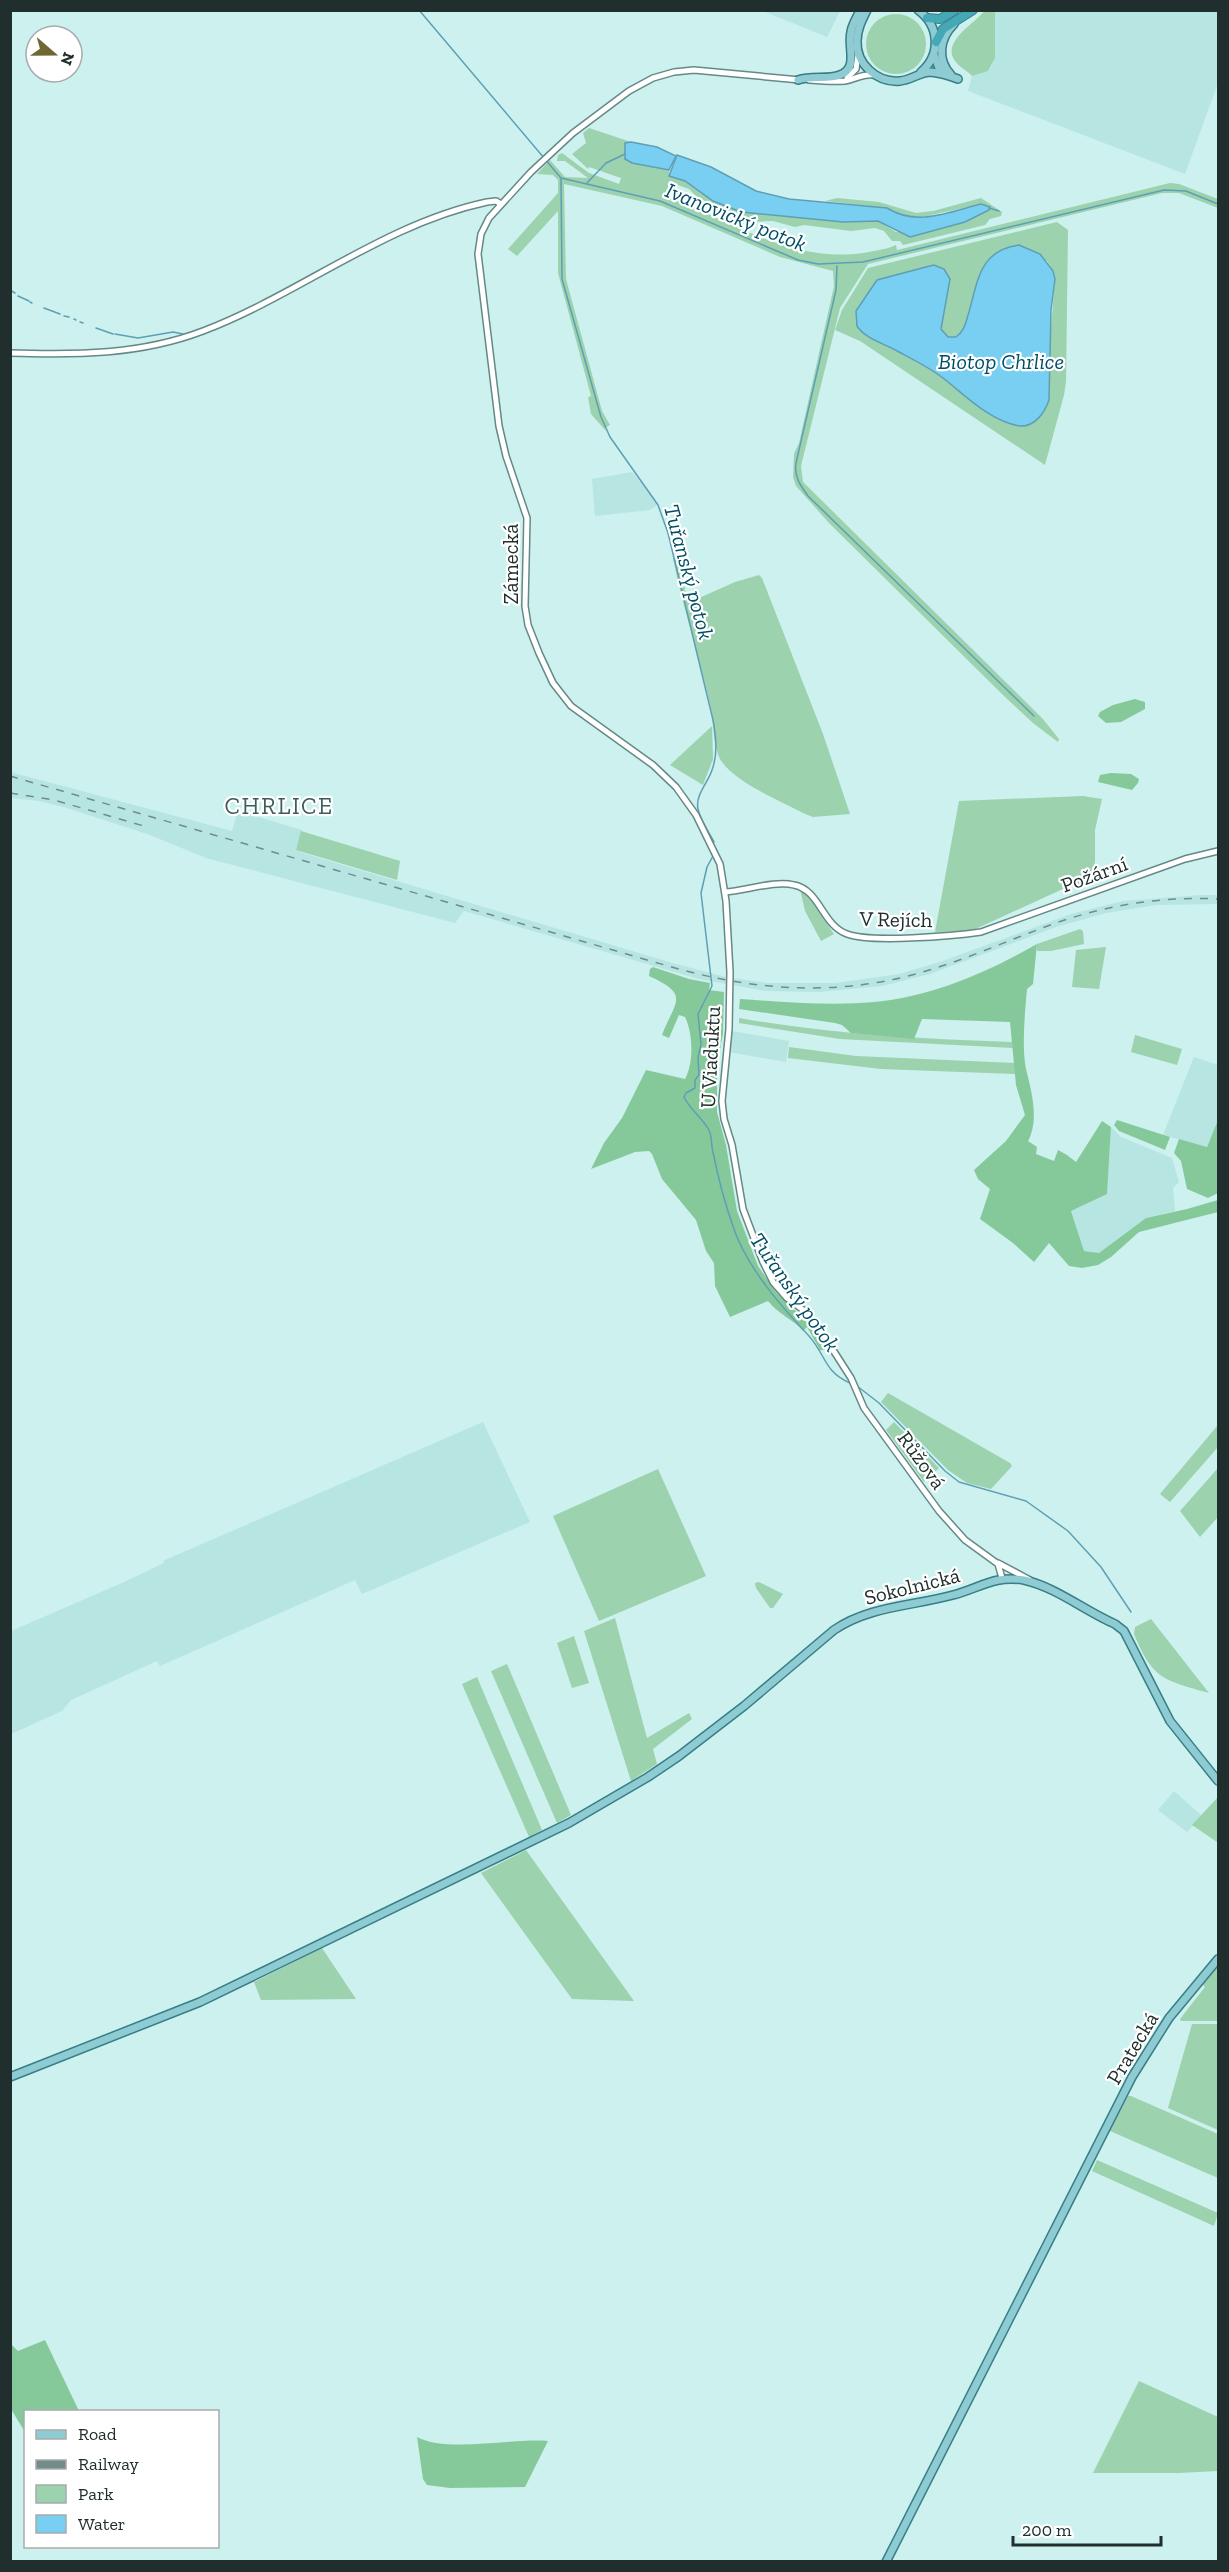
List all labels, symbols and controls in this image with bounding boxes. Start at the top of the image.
north arrow [24,24,84,84]
text: N [57,50,79,68]
water label: Ivanovický potok [662,176,811,258]
water label: Biotop Chrlice [938,348,1064,375]
water label: Tuřanský potok [658,501,720,643]
street label: Zámecká [498,523,523,605]
district label: CHRLICE [224,791,334,820]
street label: Požární [1057,850,1131,898]
street label: V Rejích [858,906,933,933]
street label: U Viaduktu [695,1005,725,1109]
water label: Tuřanský potok [744,1227,846,1357]
street label: Růžová [893,1426,951,1494]
street label: Sokolnická [862,1562,962,1610]
street label: Pratecká [1101,2008,1163,2088]
legend [24,2410,219,2548]
text: Road [78,2423,117,2445]
text: Railway [78,2453,140,2475]
text: Park [78,2483,114,2505]
scale bar [1013,2509,1162,2547]
text: Water [78,2513,125,2535]
text: 200 m [1022,2519,1072,2541]

